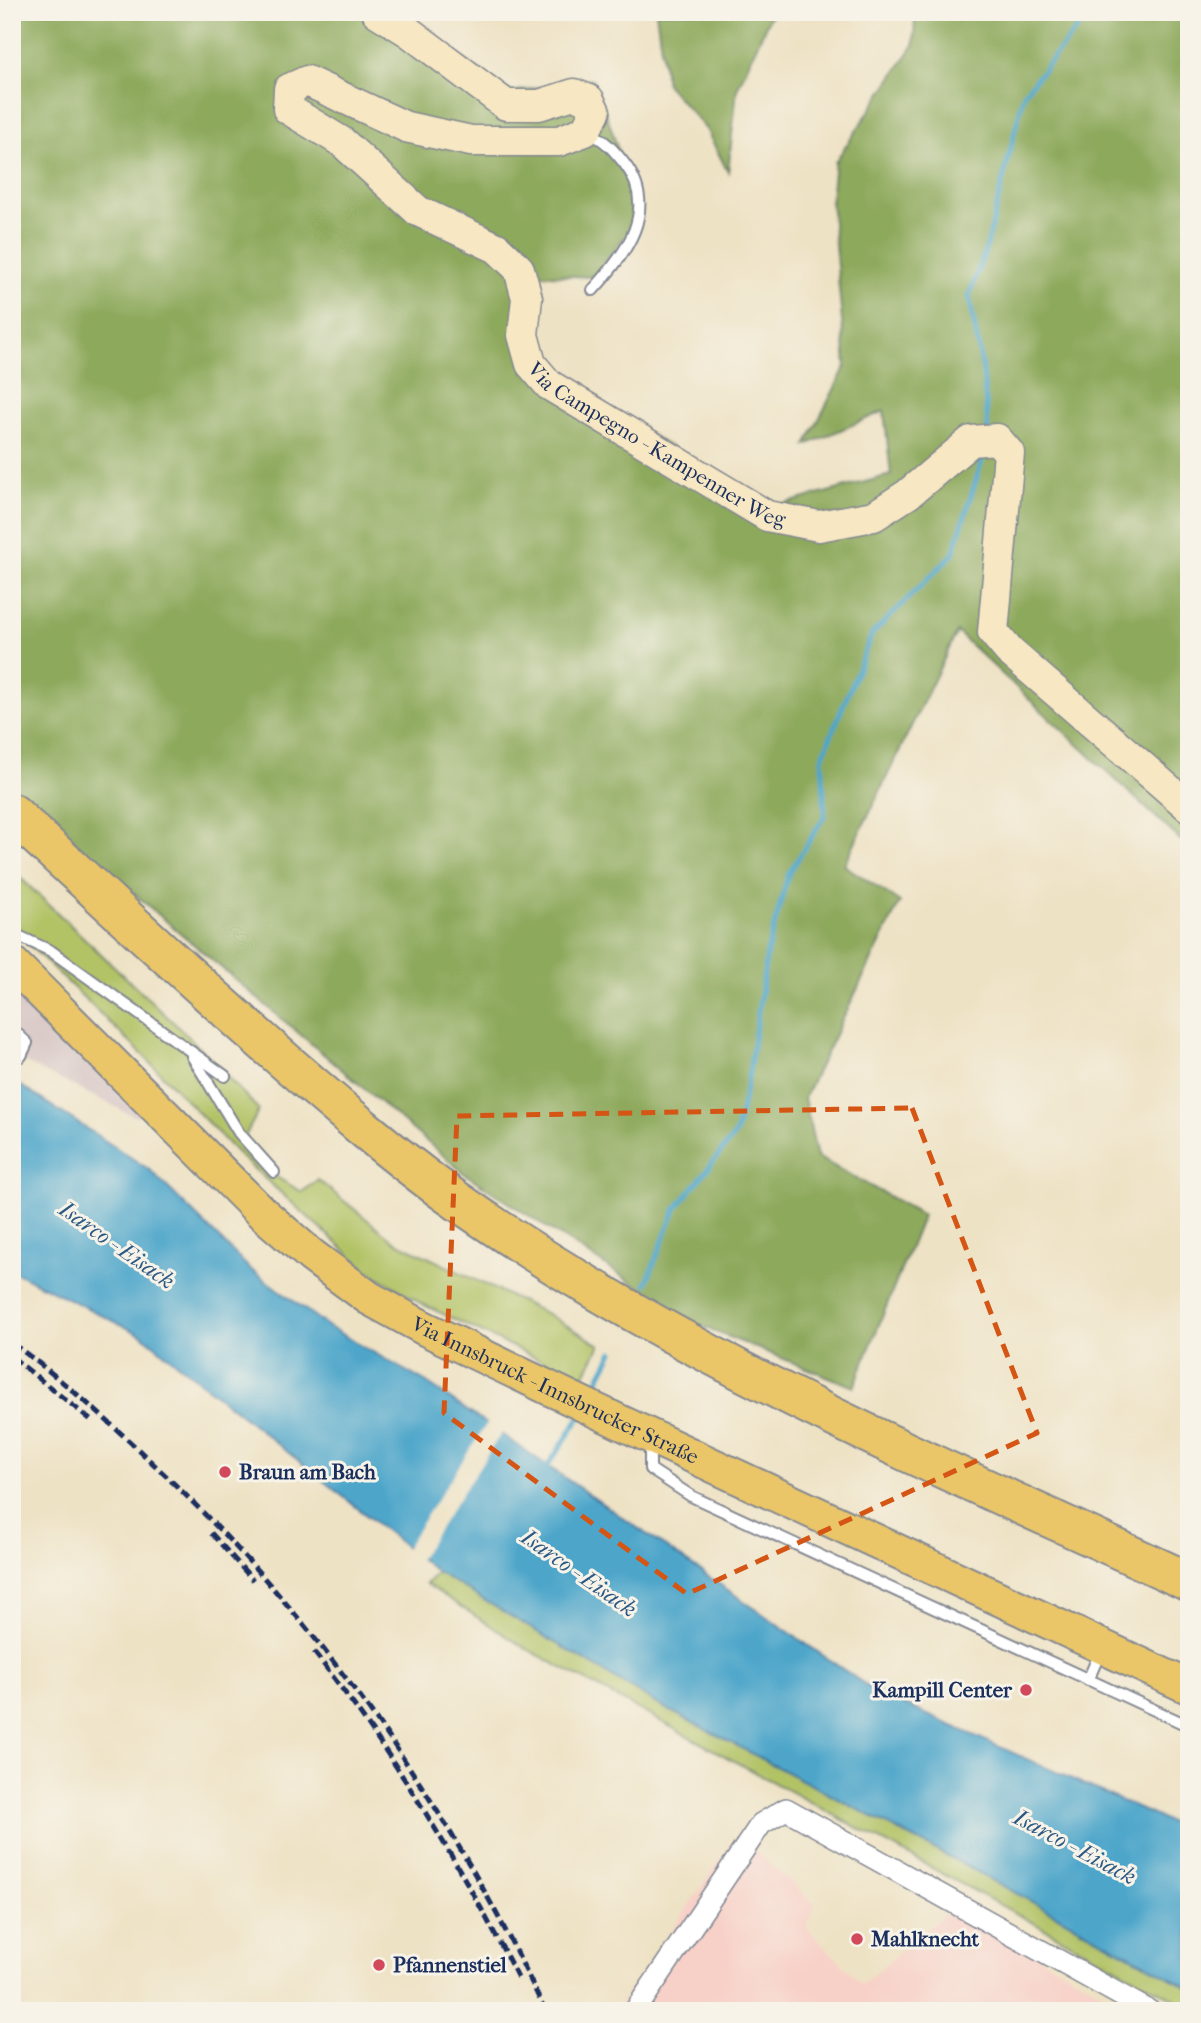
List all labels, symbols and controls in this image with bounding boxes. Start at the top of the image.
street label: Via Campegno - Kampenner Weg [522,356,788,531]
water label: Isarco - Eisack [53,1195,180,1295]
street label: Via Innsbruck - Innsbrucker Straße [406,1311,702,1469]
place label: Braun am Bach [239,1460,376,1484]
marker: Braun am Bach [217,1464,233,1480]
water label: Isarco - Eisack [515,1523,642,1623]
place label: Kampill Center [872,1678,1013,1702]
marker: Kampill Center [1018,1682,1034,1698]
water label: Isarco - Eisack [1008,1803,1141,1891]
place label: Mahlknecht [870,1927,980,1951]
marker: Mahlknecht [849,1931,865,1947]
place label: Pfannenstiel [393,1953,507,1977]
marker: Pfannenstiel [371,1957,387,1973]

